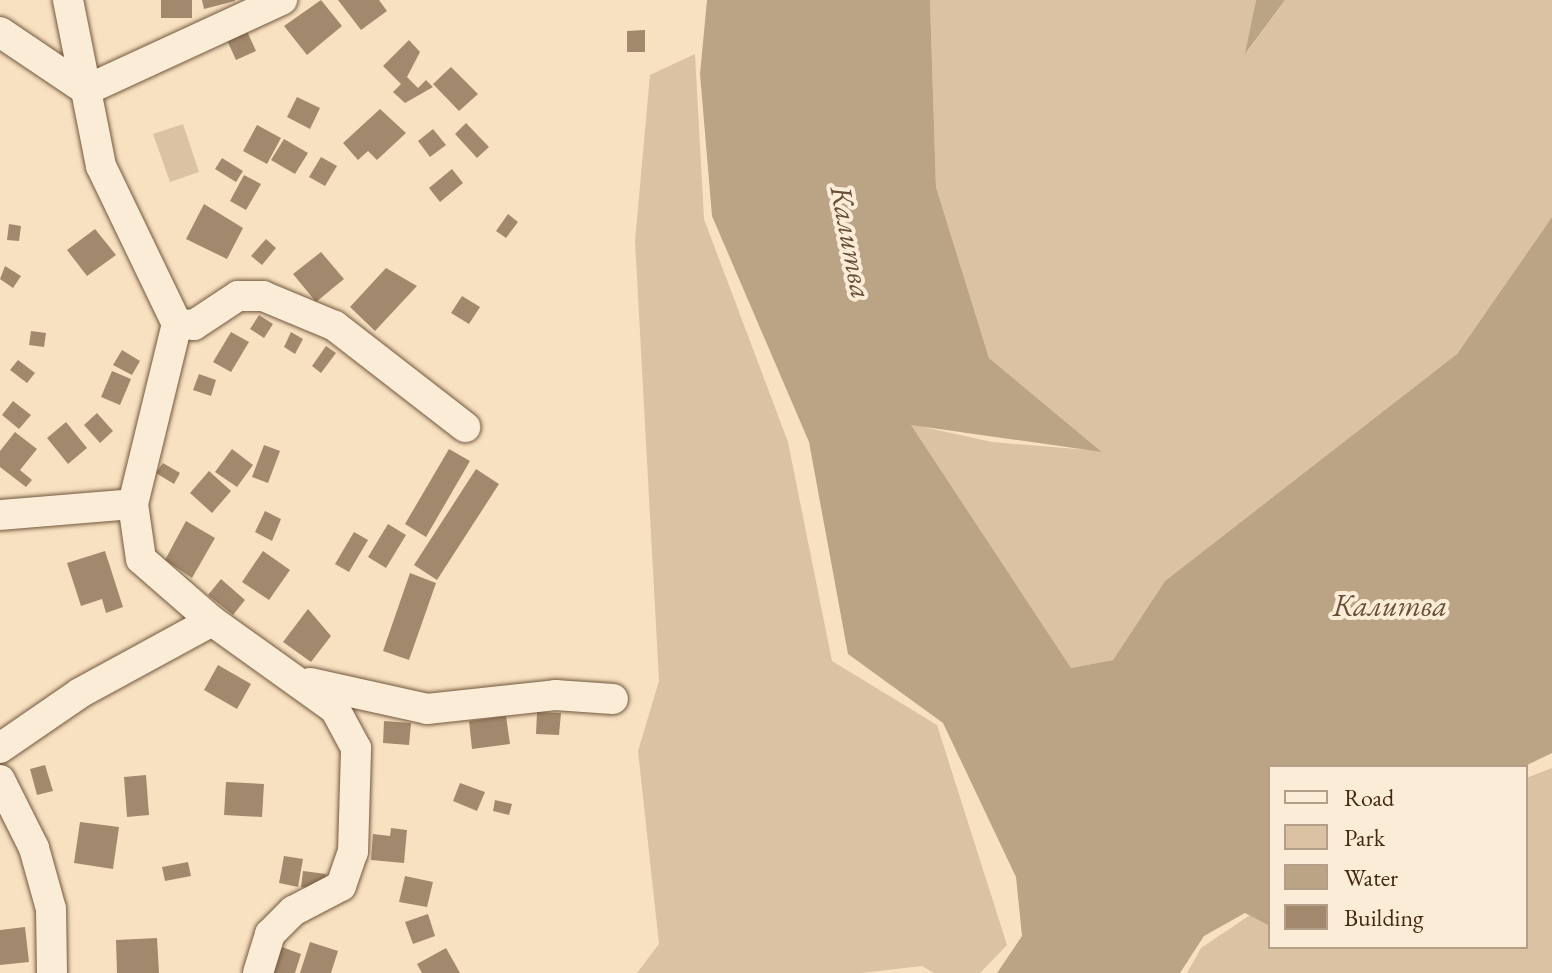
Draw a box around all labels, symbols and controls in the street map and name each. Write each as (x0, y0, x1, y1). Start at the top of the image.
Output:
water label: Калитва (822, 182, 880, 302)
water label: Калитва (1333, 588, 1447, 624)
legend (1268, 765, 1528, 949)
text: Road (1344, 782, 1394, 813)
text: Park (1344, 822, 1385, 853)
text: Water (1344, 862, 1398, 893)
text: Building (1344, 902, 1424, 933)

